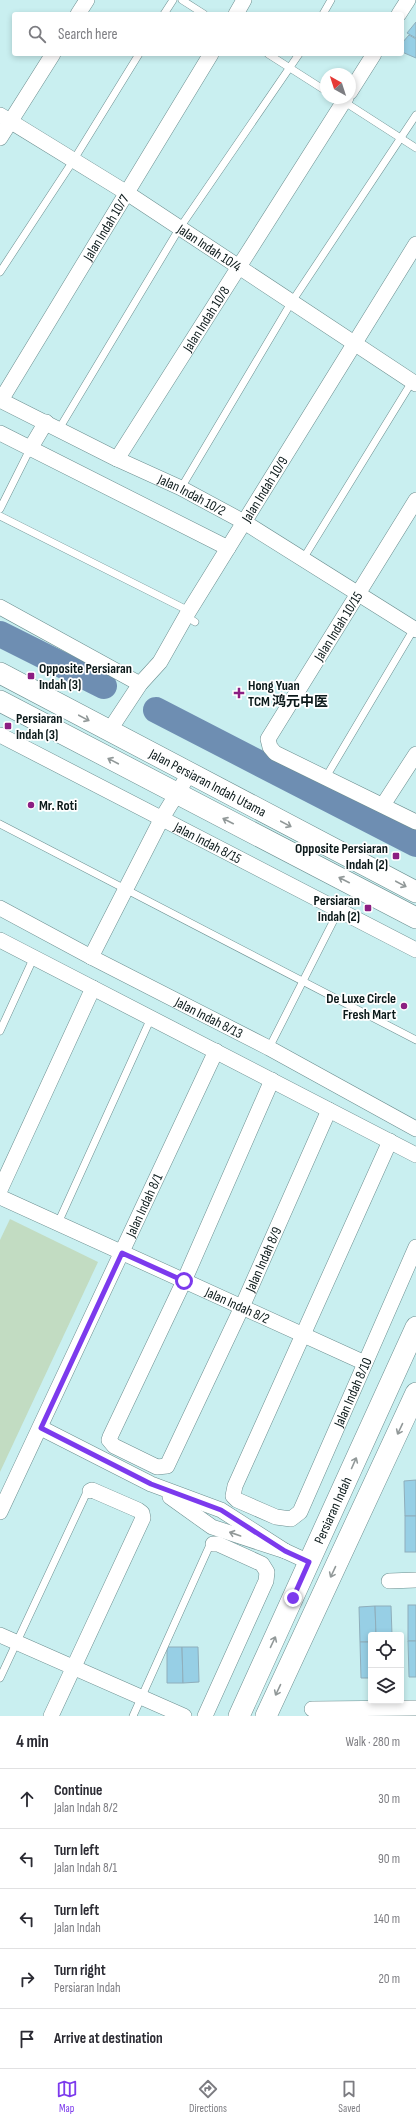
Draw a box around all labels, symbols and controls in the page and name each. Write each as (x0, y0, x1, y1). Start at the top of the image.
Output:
search box (12, 12, 404, 56)
icon: search (26, 23, 48, 45)
text: Search here (58, 25, 118, 44)
north arrow (320, 68, 356, 104)
street label: Jalan Indah 10/7 (79, 191, 133, 265)
street label: Jalan Indah 10/4 (173, 220, 245, 275)
street label: Jalan Indah 10/8 (179, 283, 233, 356)
street label: Jalan Indah 10/9 (238, 453, 292, 526)
street label: Jalan Indah 10/2 (154, 470, 229, 520)
street label: Jalan Indah 10/15 (310, 588, 367, 665)
place label: Opposite Persiaran Indah (3) (39, 660, 132, 693)
marker: Opposite Persiaran Indah (3) (26, 671, 36, 681)
place label: Hong Yuan TCM 鸿元中医 (248, 677, 328, 710)
marker: Hong Yuan TCM 鸿元中医 (233, 687, 245, 699)
place label: Persiaran Indah (3) (16, 710, 63, 743)
one-way arrow (78, 714, 90, 722)
marker: Persiaran Indah (3) (3, 721, 13, 731)
street label: Jalan Persiaran Indah Utama (146, 745, 269, 821)
one-way arrow (107, 756, 119, 764)
place label: Mr. Roti (39, 797, 77, 814)
marker: Mr. Roti (26, 800, 36, 810)
one-way arrow (223, 817, 235, 824)
street label: Jalan Indah 8/15 (170, 818, 245, 867)
one-way arrow (279, 821, 291, 828)
place label: Opposite Persiaran Indah (2) (295, 840, 388, 873)
marker: Opposite Persiaran Indah (2) (391, 851, 401, 861)
one-way arrow (338, 876, 350, 884)
one-way arrow (395, 881, 407, 889)
place label: Persiaran Indah (2) (313, 892, 360, 925)
marker: Persiaran Indah (2) (363, 903, 373, 913)
place label: De Luxe Circle Fresh Mart (326, 990, 396, 1023)
street label: Jalan Indah 8/13 (171, 993, 246, 1042)
marker: De Luxe Circle Fresh Mart (399, 1001, 409, 1011)
street label: Jalan Indah 8/1 (122, 1171, 166, 1241)
street label: Jalan Indah 8/9 (241, 1224, 285, 1295)
route start (175, 1272, 193, 1290)
street label: Jalan Indah 8/2 (202, 1283, 272, 1328)
street label: Jalan Indah 8/10 (330, 1355, 376, 1431)
one-way arrow (396, 1422, 403, 1434)
one-way arrow (351, 1457, 358, 1469)
street label: Persiaran Indah (310, 1474, 356, 1547)
one-way arrow (230, 1530, 242, 1538)
one-way arrow (329, 1566, 336, 1578)
route end (284, 1589, 302, 1607)
map controls (368, 1632, 404, 1704)
button: locate (368, 1632, 404, 1668)
one-way arrow (269, 1637, 277, 1649)
button: layers (368, 1668, 404, 1704)
one-way arrow (274, 1684, 281, 1696)
text: 4 min (16, 1732, 49, 1752)
text: Walk · 280 m (346, 1734, 400, 1750)
text: Continue (54, 1781, 103, 1800)
icon: ahead (16, 1788, 38, 1810)
text: 30 m (378, 1791, 400, 1807)
text: Jalan Indah 8/2 (54, 1800, 118, 1816)
text: Turn left (54, 1841, 99, 1860)
icon: left (16, 1848, 38, 1870)
text: 90 m (378, 1851, 400, 1867)
text: Jalan Indah 8/1 (54, 1860, 117, 1876)
text: Turn left (54, 1901, 99, 1920)
icon: left (16, 1908, 38, 1930)
text: 140 m (374, 1911, 400, 1927)
text: Jalan Indah (54, 1920, 101, 1936)
text: Turn right (54, 1961, 106, 1980)
icon: right (16, 1968, 38, 1990)
text: 20 m (378, 1971, 400, 1987)
text: Persiaran Indah (54, 1980, 121, 1996)
icon: arrive (16, 2028, 38, 2050)
text: Arrive at destination (54, 2029, 163, 2048)
tab: Map (56, 2078, 78, 2115)
tab: Directions (189, 2078, 227, 2115)
tab: Saved (338, 2078, 360, 2115)

